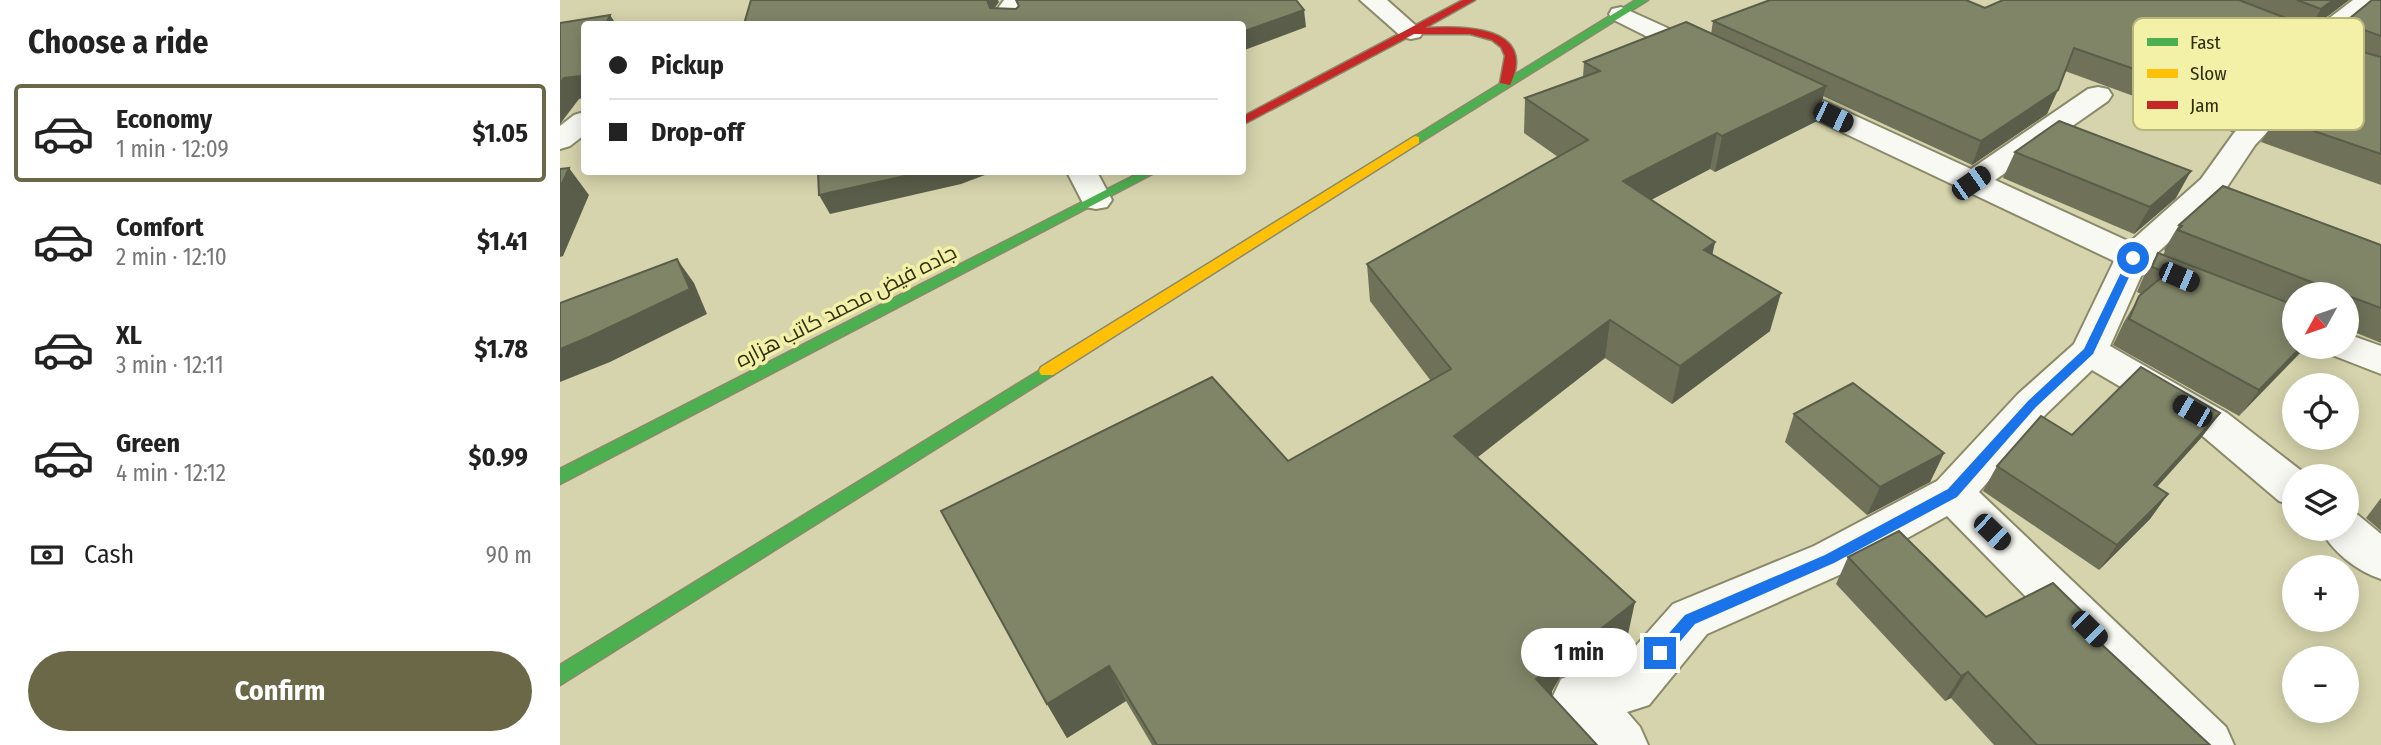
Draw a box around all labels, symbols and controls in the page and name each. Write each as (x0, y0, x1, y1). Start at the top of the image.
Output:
legend (2133, 18, 2364, 130)
text: Choose a ride (28, 23, 209, 61)
text: Fast (2190, 31, 2221, 54)
text: Pickup (651, 50, 724, 81)
text: Slow (2190, 62, 2227, 85)
text: Jam (2190, 94, 2219, 117)
car (1810, 98, 1857, 136)
icon: car (32, 102, 95, 165)
text: Economy (116, 104, 212, 135)
text: Drop-off (651, 117, 744, 148)
text: $1.05 (472, 118, 528, 149)
text: 1 min · 12:09 (116, 135, 229, 163)
car (1948, 162, 1995, 204)
icon: car (32, 210, 95, 273)
text: Comfort (116, 212, 204, 243)
text: $1.41 (477, 226, 528, 257)
street label: جاده فیض محمد کاتب هزاره (731, 239, 961, 373)
route start (2117, 242, 2149, 274)
text: 2 min · 12:10 (116, 243, 227, 271)
car (2156, 259, 2203, 295)
north arrow (2282, 282, 2359, 359)
map controls (2282, 282, 2359, 723)
icon: car (32, 318, 95, 381)
text: XL (116, 320, 142, 351)
text: $1.78 (475, 334, 528, 365)
text: 3 min · 12:11 (116, 351, 224, 379)
button: locate (2282, 373, 2359, 450)
car (2169, 391, 2216, 431)
icon: car (32, 426, 95, 489)
text: Green (116, 428, 180, 459)
text: $0.99 (469, 442, 528, 473)
text: 4 min · 12:12 (116, 459, 226, 487)
button: layers (2282, 464, 2359, 541)
car (1970, 510, 2015, 554)
icon: cash (28, 536, 66, 574)
text: Cash (84, 539, 134, 570)
text: 90 m (486, 541, 532, 569)
button: + (2282, 555, 2359, 632)
car (2067, 607, 2112, 651)
callout: 1 min (1520, 628, 1636, 678)
route end (1644, 637, 1676, 669)
text: 1 min (1554, 638, 1604, 666)
button: − (2282, 646, 2359, 723)
button: Confirm (28, 651, 532, 731)

